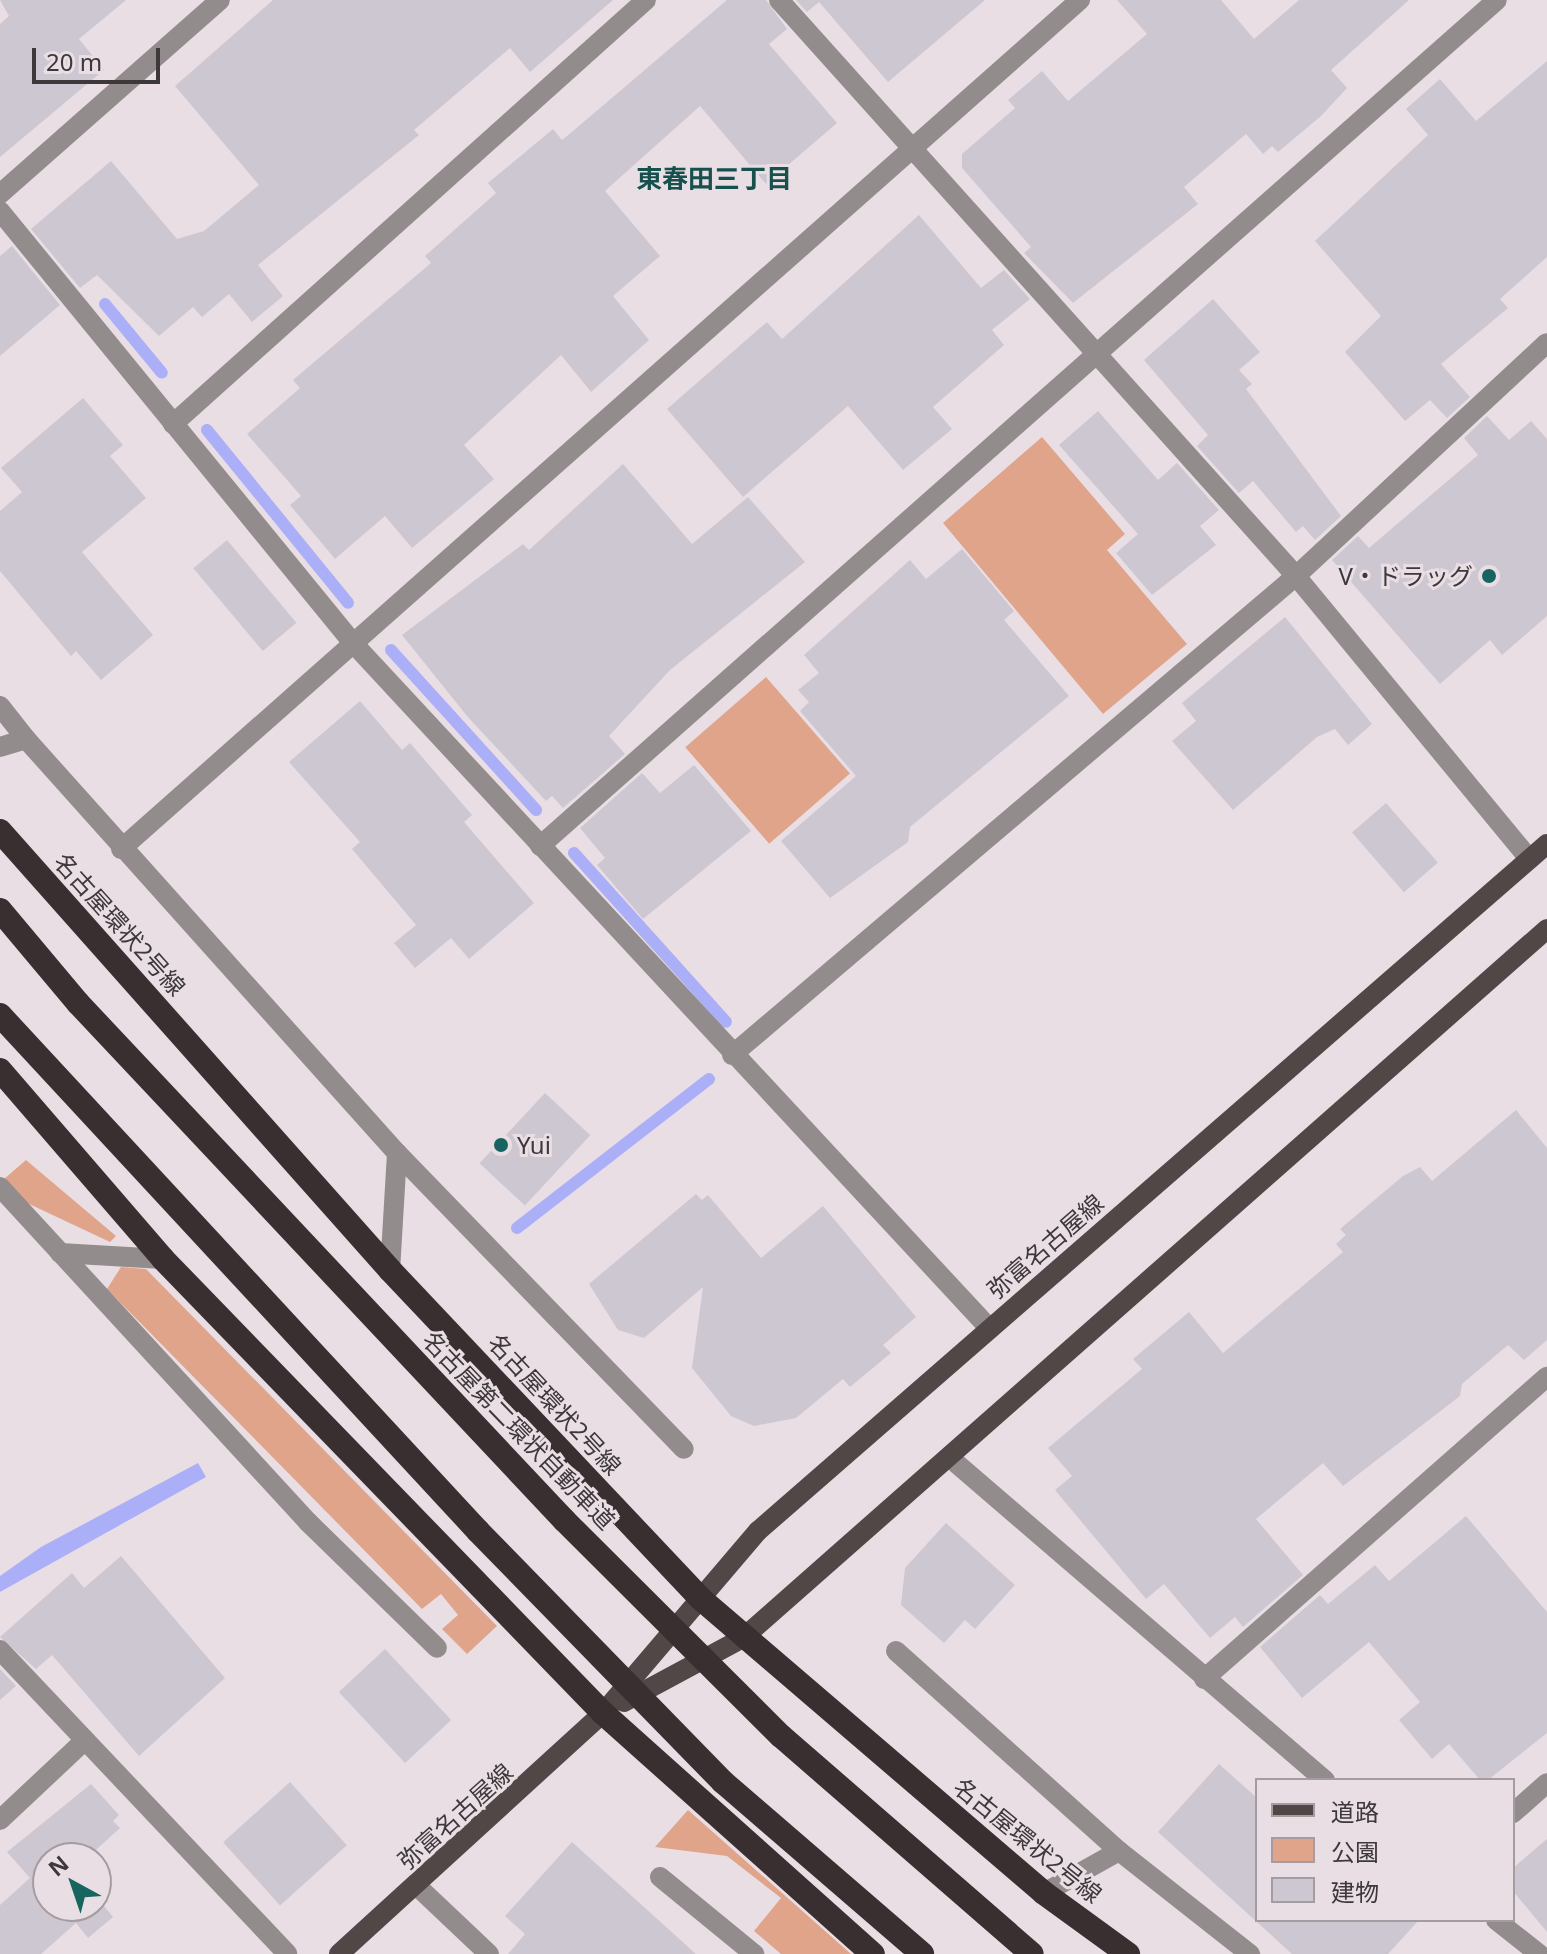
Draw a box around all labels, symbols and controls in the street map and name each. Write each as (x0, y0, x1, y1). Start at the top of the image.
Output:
scale bar (36, 32, 164, 82)
text: 20 m (46, 45, 102, 78)
district label: 東春田三丁目 (636, 163, 792, 195)
place label: V・ドラッグ (1339, 562, 1473, 590)
marker: V・ドラッグ (1480, 567, 1498, 585)
street label: 名古屋環状2号線 (48, 847, 192, 1001)
place label: Yui (517, 1131, 551, 1159)
marker: Yui (492, 1136, 510, 1154)
street label: 弥富名古屋線 (981, 1188, 1109, 1304)
street label: 名古屋第二環状自動車道 (417, 1325, 621, 1535)
street label: 名古屋環状2号線 (482, 1328, 628, 1480)
street label: 弥富名古屋線 (392, 1757, 518, 1875)
street label: 名古屋環状2号線 (948, 1772, 1108, 1908)
legend (1255, 1778, 1515, 1922)
text: 道路 (1331, 1795, 1379, 1828)
text: 公園 (1331, 1835, 1379, 1868)
north arrow (32, 1842, 112, 1922)
text: N (41, 1848, 74, 1882)
text: 建物 (1331, 1875, 1379, 1908)

